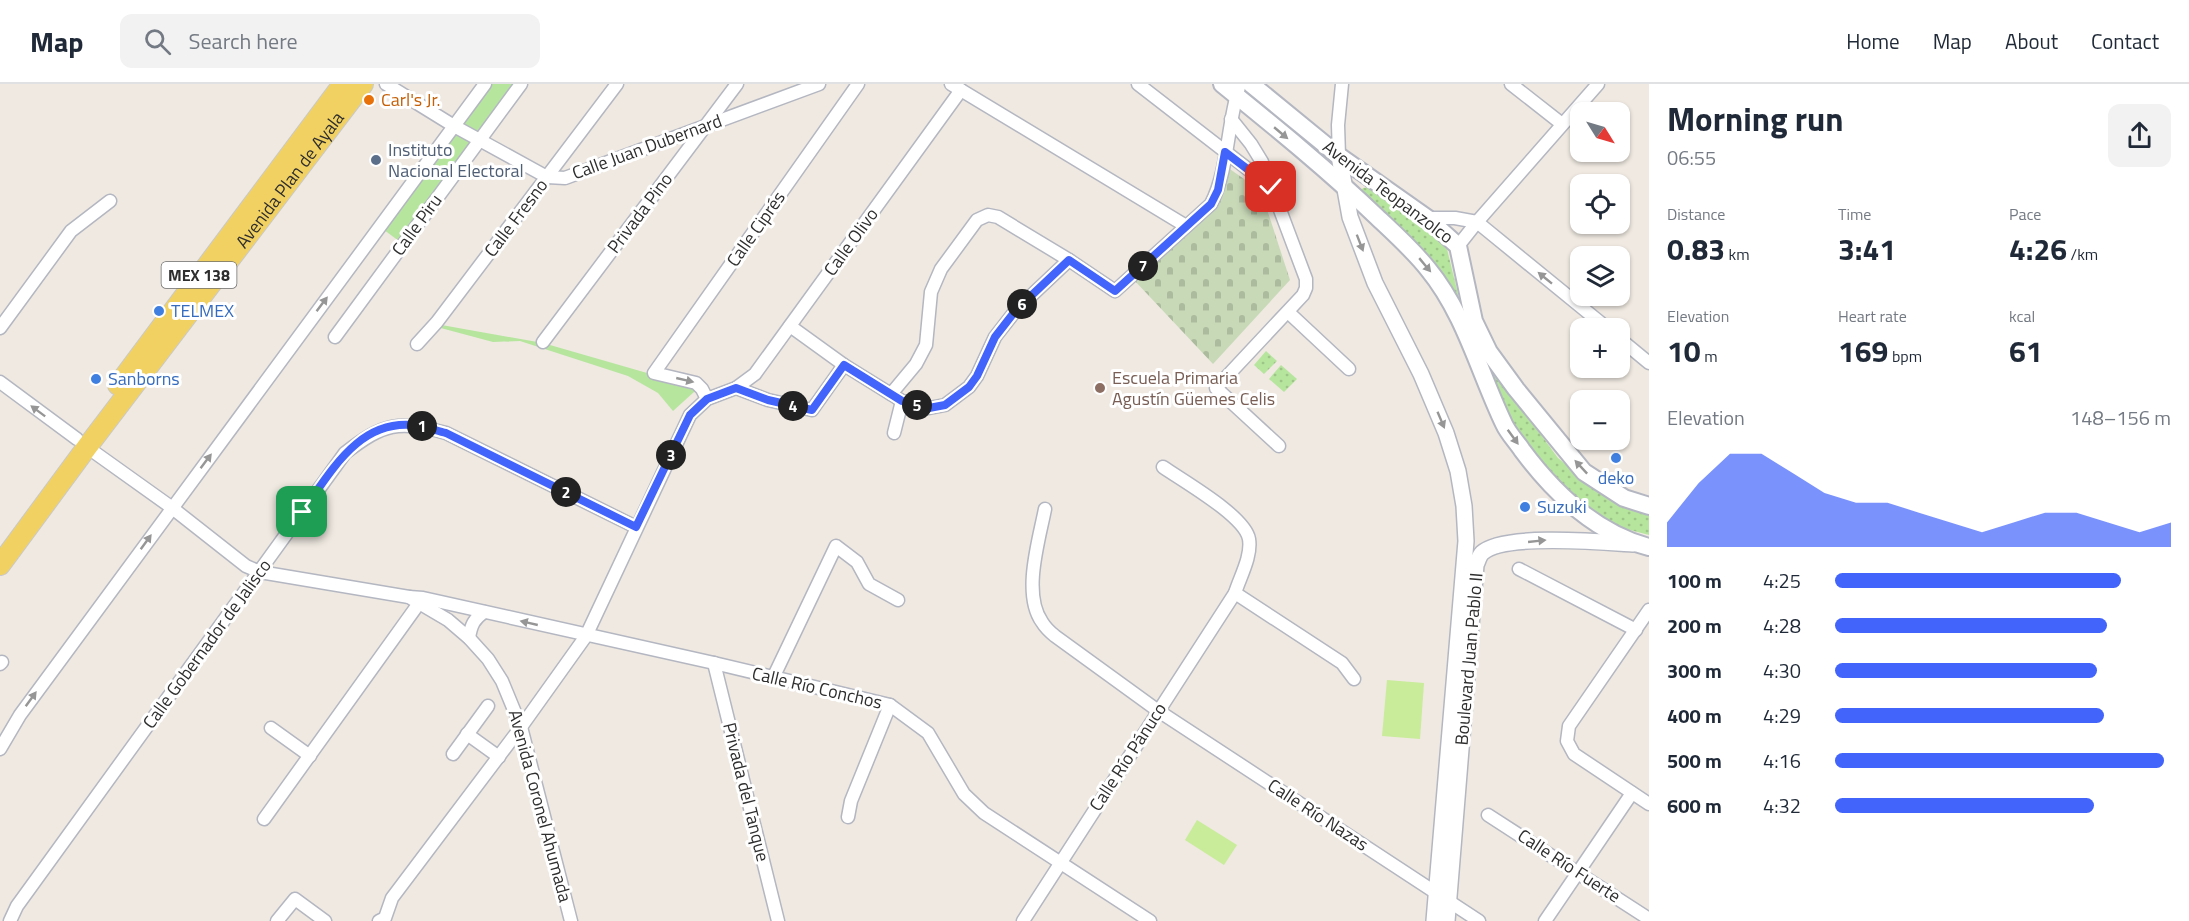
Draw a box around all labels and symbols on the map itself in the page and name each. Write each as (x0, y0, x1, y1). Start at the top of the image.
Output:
place label: Carl's Jr. (381, 86, 441, 113)
marker: Carl's Jr. (362, 93, 376, 107)
north arrow (1570, 102, 1630, 162)
street label: Avenida Plan de Ayala (229, 106, 350, 254)
street label: Calle Juan Dubernard (568, 107, 726, 186)
one-way arrow (1273, 126, 1288, 139)
street label: Avenida Teopanzolco (1317, 133, 1459, 250)
place label: Instituto Nacional Electoral (388, 136, 524, 184)
marker: Instituto Nacional Electoral (369, 153, 383, 167)
pin (1245, 161, 1296, 212)
street label: Privada Pino (600, 167, 679, 259)
street label: Calle Fresno (477, 173, 554, 263)
street label: Calle Ciprés (720, 185, 792, 272)
street label: Calle Piru (385, 188, 448, 261)
street label: Calle Olivo (817, 202, 884, 281)
one-way arrow (1356, 234, 1365, 252)
pin: 7 (1128, 251, 1158, 281)
one-way arrow (1418, 257, 1431, 273)
road number: MEX 138 (162, 262, 236, 288)
one-way arrow (1538, 273, 1553, 285)
pin: 6 (1007, 289, 1037, 319)
one-way arrow (316, 296, 328, 312)
place label: TELMEX (171, 297, 234, 324)
marker: TELMEX (152, 304, 166, 318)
place label: Escuela Primaria Agustín Güemes Celis (1112, 364, 1275, 412)
place label: Sanborns (108, 365, 180, 392)
marker: Sanborns (89, 372, 103, 386)
one-way arrow (675, 376, 694, 386)
marker: Escuela Primaria Agustín Güemes Celis (1093, 381, 1107, 395)
pin: 5 (902, 390, 932, 420)
pin: 4 (778, 391, 808, 421)
one-way arrow (31, 405, 47, 417)
pin: 1 (407, 411, 437, 441)
one-way arrow (1436, 412, 1445, 429)
one-way arrow (1507, 429, 1519, 445)
pin: 3 (656, 440, 686, 470)
marker: deko (1609, 451, 1623, 465)
one-way arrow (200, 453, 212, 468)
one-way arrow (1574, 460, 1588, 475)
place label: deko (1598, 464, 1634, 491)
pin: 2 (551, 477, 581, 507)
pin (276, 486, 327, 537)
place label: Suzuki (1537, 493, 1587, 520)
marker: Suzuki (1518, 500, 1532, 514)
one-way arrow (140, 534, 152, 550)
one-way arrow (1528, 536, 1547, 546)
street label: Calle Gobernador de Jalisco (136, 553, 277, 734)
street label: Boulevard Juan Pablo II (1448, 572, 1489, 746)
one-way arrow (520, 617, 539, 627)
street label: Calle Río Conchos (749, 659, 885, 716)
one-way arrow (25, 692, 37, 707)
street label: Calle Río Pánuco (1082, 697, 1173, 816)
street label: Avenida Coronel Ahumada (502, 707, 579, 905)
street label: Privada del Tanque (716, 720, 777, 864)
street label: Calle Río Nazas (1263, 772, 1374, 857)
street label: Calle Río Fuerte (1512, 822, 1626, 909)

